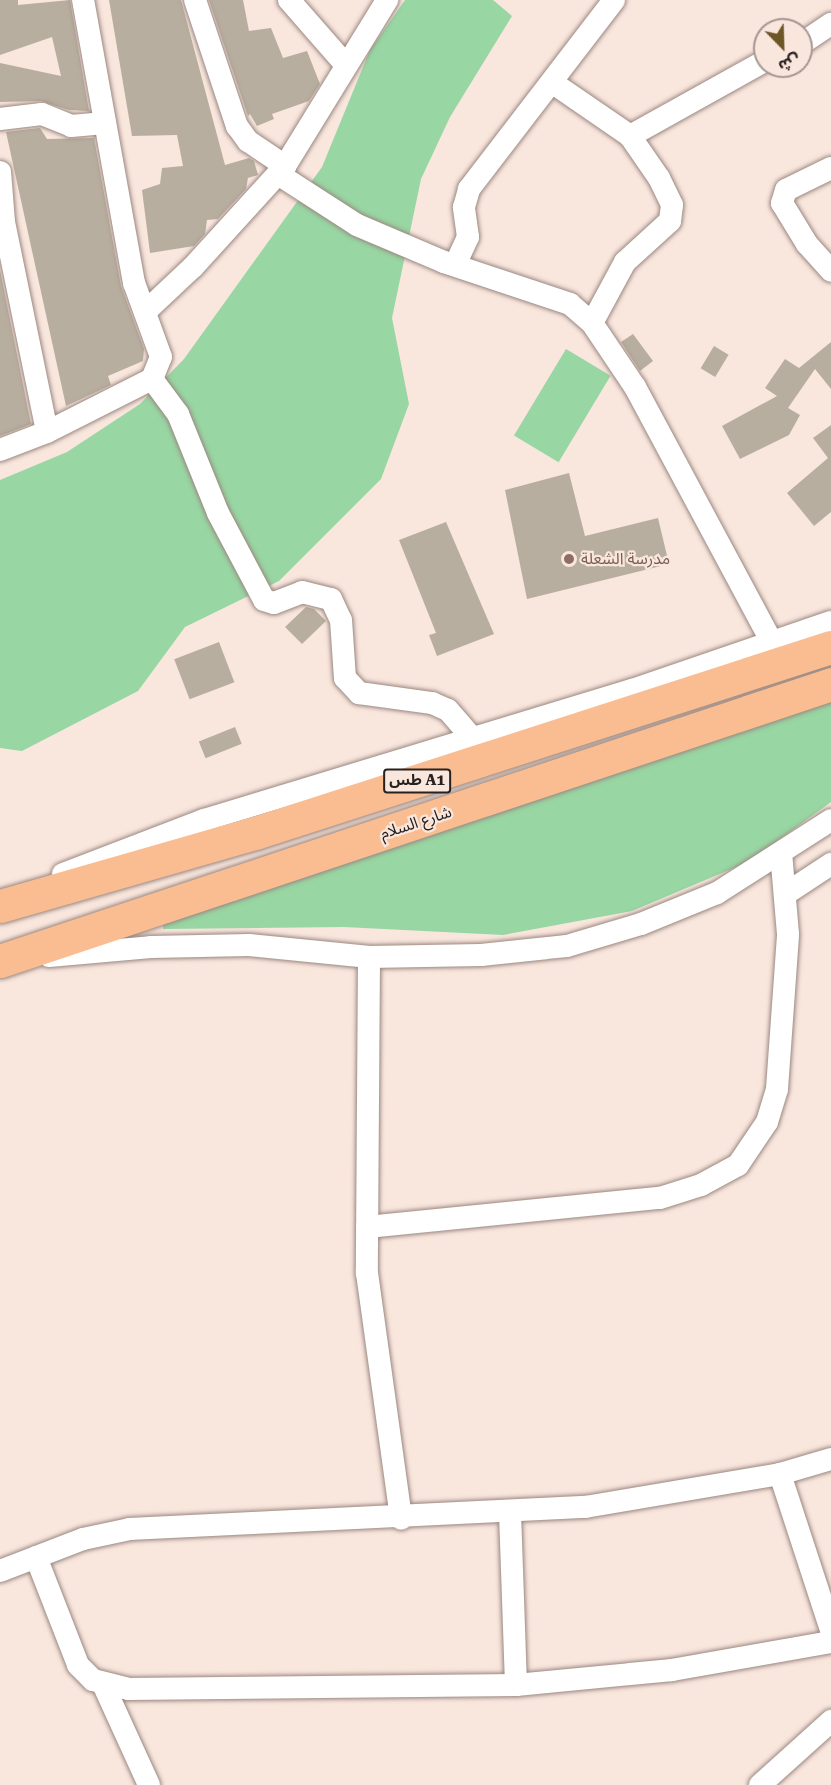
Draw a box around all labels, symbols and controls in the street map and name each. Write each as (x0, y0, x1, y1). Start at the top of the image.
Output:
north arrow (753, 18, 813, 78)
text: ش (776, 50, 803, 76)
place label: مدرسة الشعلة (581, 549, 670, 569)
marker: مدرسة الشعلة (562, 552, 576, 566)
road number: طس A1 (382, 769, 452, 793)
street label: شارع السلام (378, 802, 454, 844)

